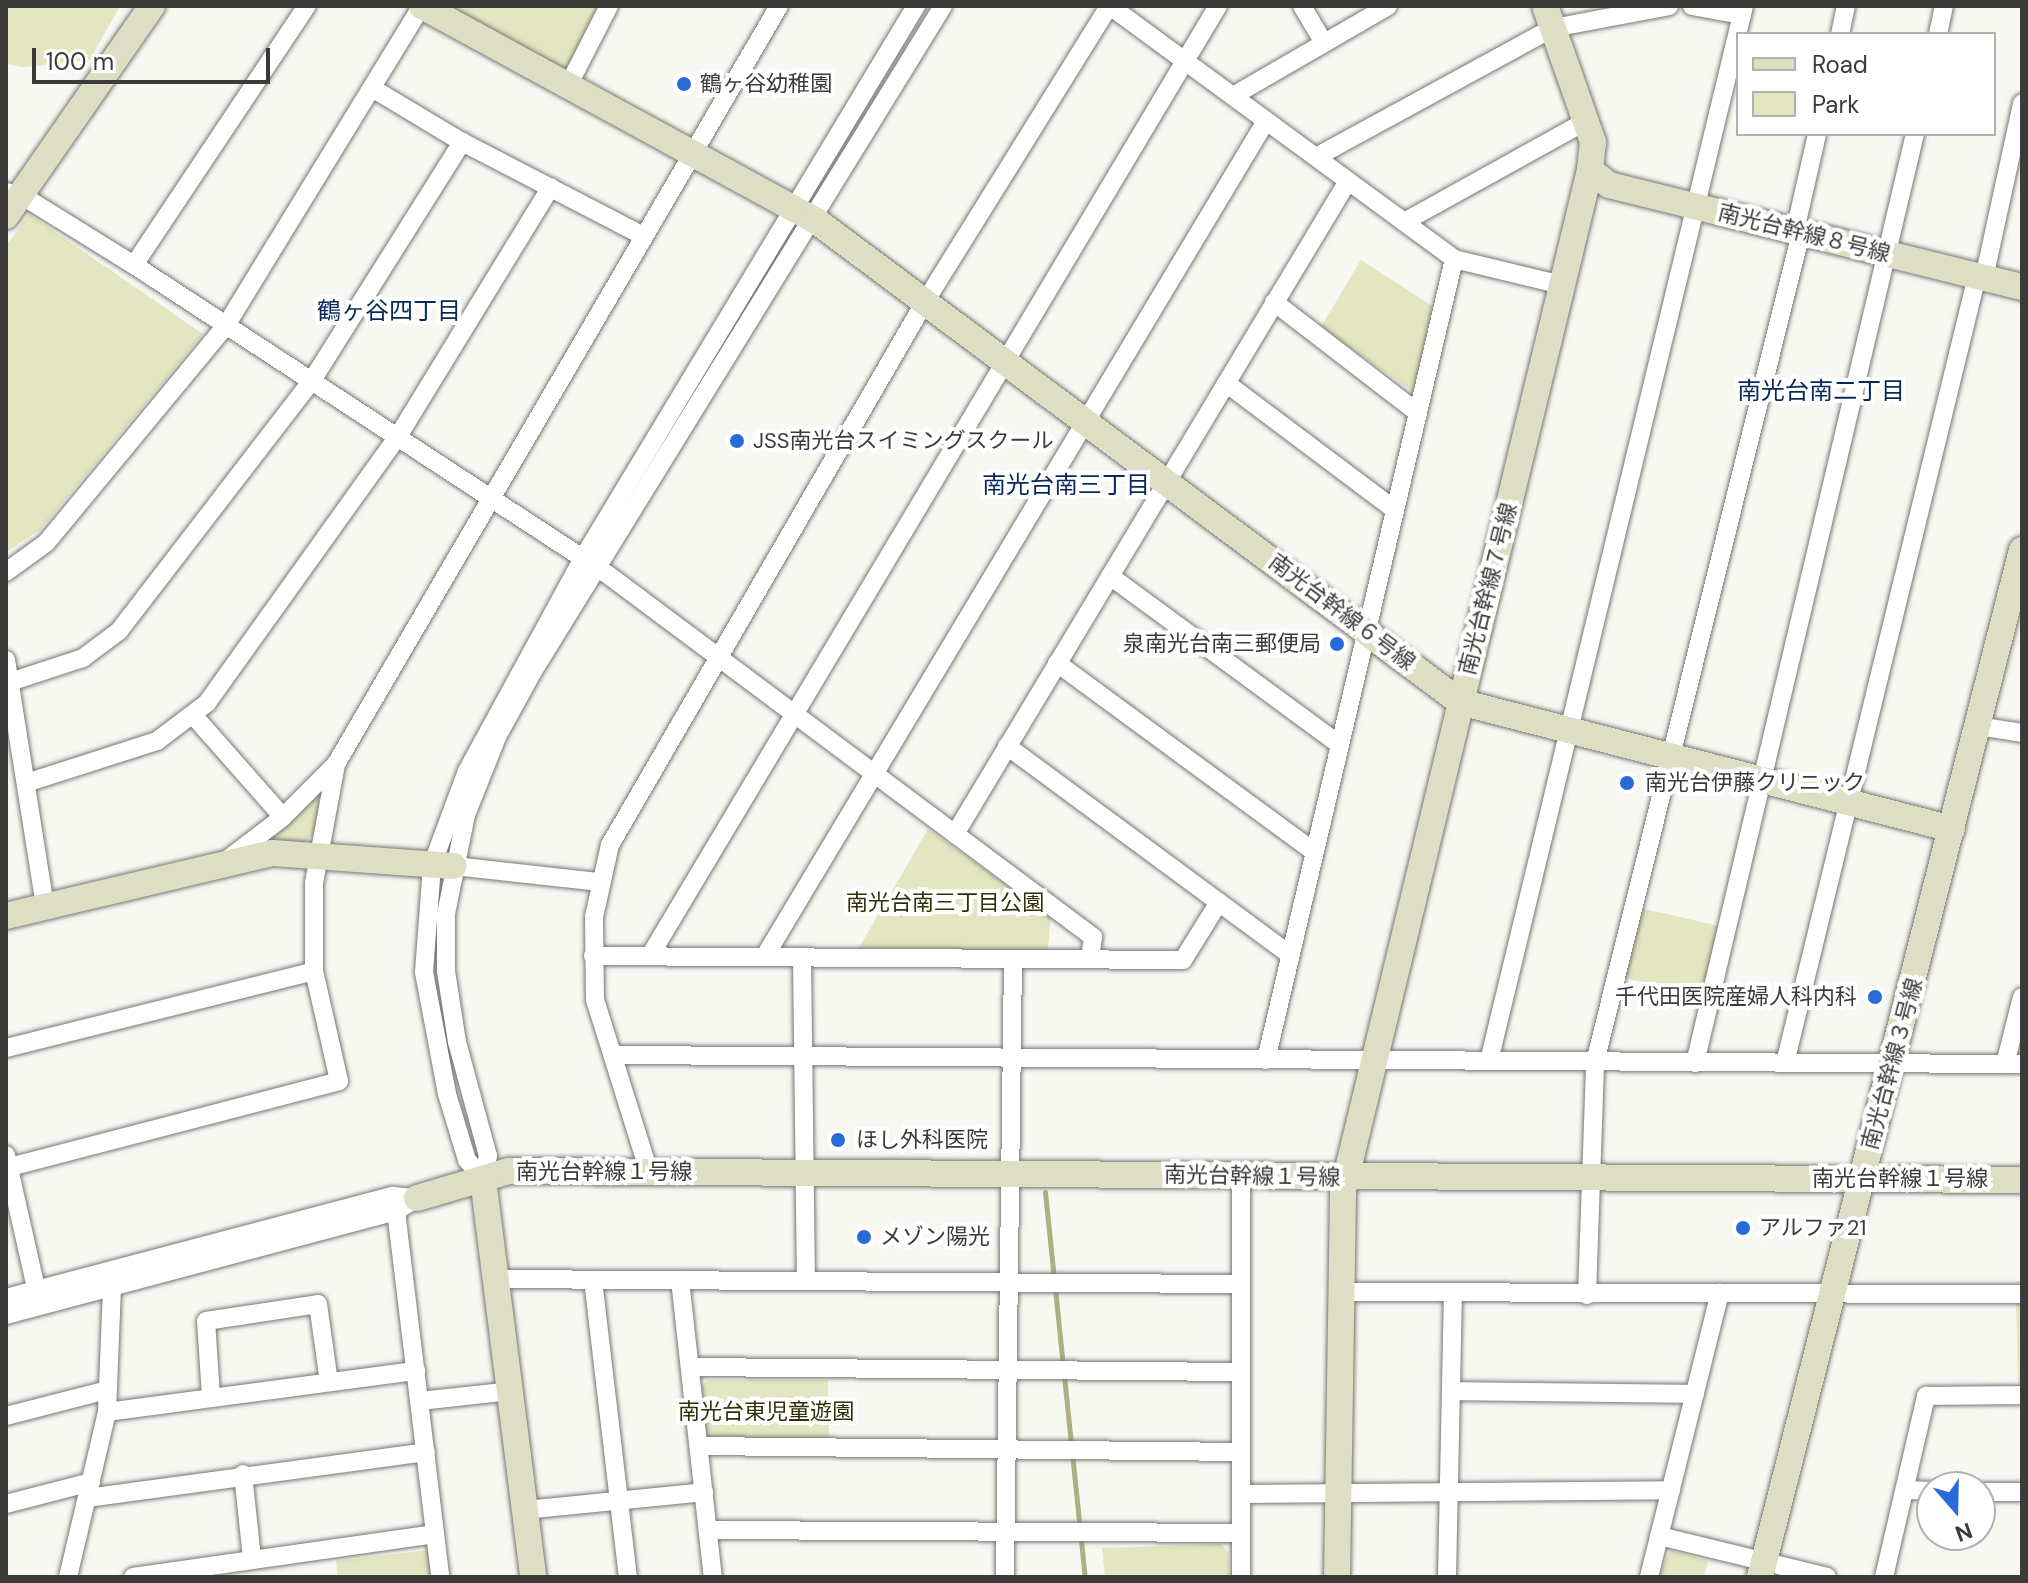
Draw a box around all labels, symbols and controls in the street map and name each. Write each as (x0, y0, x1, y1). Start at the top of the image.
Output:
scale bar (36, 32, 274, 82)
legend (1736, 32, 1996, 136)
text: 100 m (46, 46, 114, 77)
text: Road (1812, 49, 1868, 80)
place label: 鶴ヶ谷幼稚園 (700, 71, 832, 97)
marker: 鶴ヶ谷幼稚園 (675, 75, 693, 93)
text: Park (1812, 89, 1859, 120)
street label: 南光台幹線８号線 (1715, 199, 1893, 267)
district label: 鶴ヶ谷四丁目 (317, 297, 461, 325)
district label: 南光台南二丁目 (1737, 377, 1905, 405)
place label: JSS南光台スイミングスクール (753, 428, 1054, 454)
marker: JSS南光台スイミングスクール (728, 432, 746, 450)
district label: 南光台南三丁目 (982, 471, 1150, 499)
street label: 南光台幹線７号線 (1454, 500, 1522, 678)
street label: 南光台幹線６号線 (1264, 548, 1420, 676)
place label: 泉南光台南三郵便局 (1123, 631, 1321, 657)
marker: 泉南光台南三郵便局 (1328, 635, 1346, 653)
place label: 南光台伊藤クリニック (1645, 770, 1865, 796)
marker: 南光台伊藤クリニック (1616, 772, 1638, 794)
park label: 南光台南三丁目公園 (846, 890, 1044, 916)
street label: 南光台幹線３号線 (1856, 976, 1928, 1152)
place label: 千代田医院産婦人科内科 (1615, 984, 1857, 1010)
marker: 千代田医院産婦人科内科 (1864, 986, 1886, 1008)
place label: ほし外科医院 (856, 1127, 988, 1153)
marker: ほし外科医院 (827, 1129, 849, 1151)
street label: 南光台幹線１号線 (516, 1159, 692, 1185)
street label: 南光台幹線１号線 (1164, 1161, 1340, 1191)
street label: 南光台幹線１号線 (1812, 1166, 1988, 1192)
place label: アルファ21 (1759, 1215, 1867, 1241)
marker: アルファ21 (1734, 1219, 1752, 1237)
place label: メゾン陽光 (880, 1224, 990, 1250)
marker: メゾン陽光 (855, 1228, 873, 1246)
park label: 南光台東児童遊園 (678, 1399, 854, 1425)
north arrow (1916, 1471, 1996, 1551)
text: N (1951, 1516, 1976, 1549)

